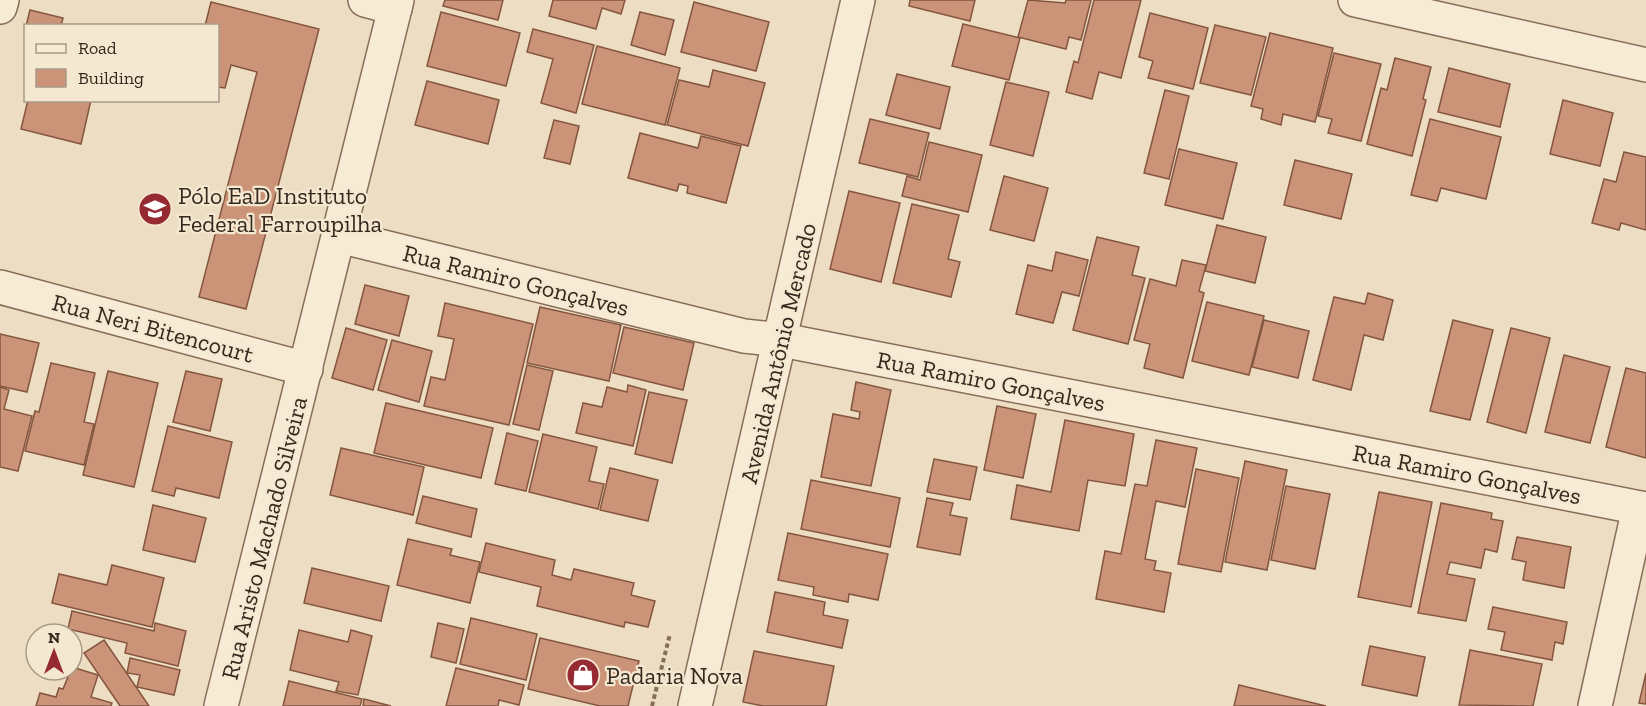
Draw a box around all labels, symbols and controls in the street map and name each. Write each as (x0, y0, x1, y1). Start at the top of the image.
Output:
legend (24, 24, 219, 102)
text: Road (78, 37, 117, 59)
text: Building (78, 67, 144, 89)
place label: Pólo EaD Instituto Federal Farroupilha (178, 181, 383, 238)
school or university icon: Pólo EaD Instituto Federal Farroupilha (137, 191, 173, 227)
street label: Avenida Antônio Mercado (734, 220, 822, 486)
street label: Rua Ramiro Gonçalves (400, 238, 632, 322)
street label: Rua Neri Bitencourt (49, 287, 257, 369)
street label: Rua Ramiro Gonçalves (874, 345, 1108, 417)
street label: Rua Aristo Machado Silveira (215, 393, 313, 683)
street label: Rua Ramiro Gonçalves (1350, 438, 1584, 510)
north arrow (24, 622, 84, 682)
text: N (48, 628, 60, 647)
shop icon: Padaria Nova (565, 657, 601, 693)
place label: Padaria Nova (606, 661, 743, 690)

